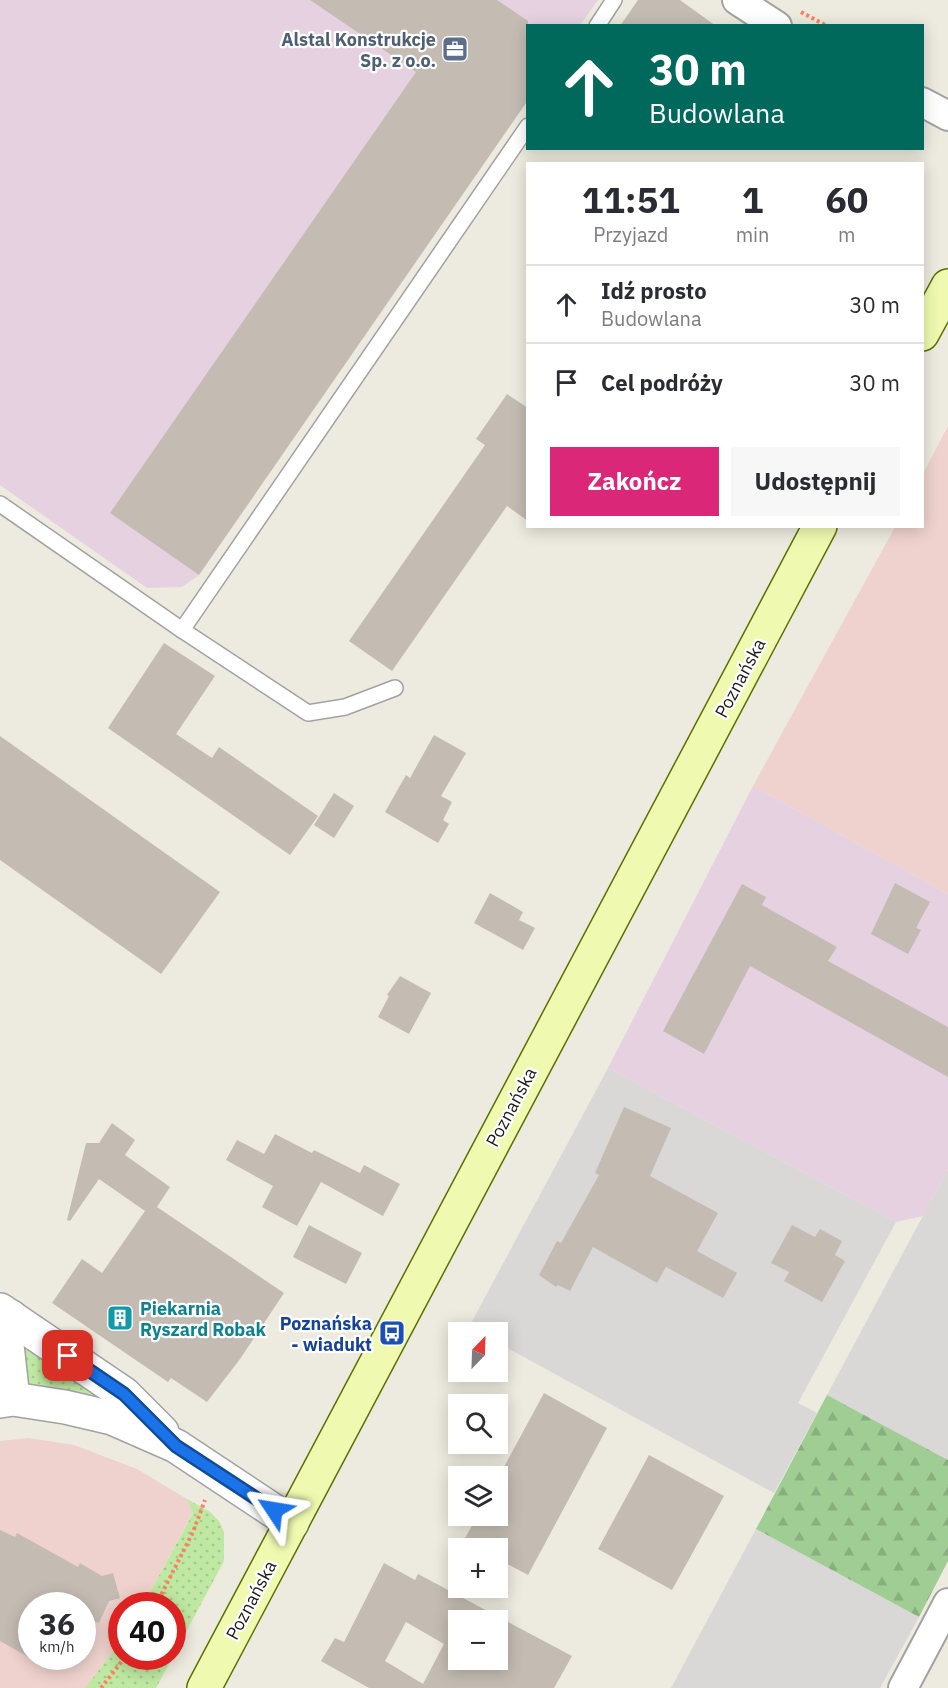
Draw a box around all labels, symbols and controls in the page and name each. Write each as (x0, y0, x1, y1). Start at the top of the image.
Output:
place label: Alstal Konstrukcje Sp. z o.o. (281, 28, 436, 72)
office icon: Alstal Konstrukcje Sp. z o.o. (440, 34, 470, 64)
text: 30 m (649, 42, 747, 97)
icon: ahead (550, 48, 628, 126)
text: Budowlana (649, 95, 785, 130)
text: 11:51 (582, 176, 680, 223)
text: 1 (742, 176, 763, 223)
text: 60 (825, 176, 868, 223)
text: Przyjazd (593, 221, 668, 248)
text: min (736, 221, 769, 248)
text: m (838, 221, 855, 248)
text: Idź prosto (601, 276, 707, 305)
icon: ahead (550, 288, 583, 321)
text: 30 m (849, 290, 900, 319)
text: Budowlana (601, 305, 702, 332)
icon: arrive (550, 366, 583, 399)
text: Cel podróży (601, 368, 723, 397)
text: 30 m (849, 368, 900, 397)
button: Zakończ (550, 447, 719, 516)
button: Udostępnij (731, 447, 900, 516)
street label: Poznańska (709, 634, 771, 722)
street label: Poznańska (480, 1063, 542, 1151)
place label: Piekarnia Ryszard Robak (140, 1297, 267, 1341)
building icon: Piekarnia Ryszard Robak (105, 1303, 135, 1333)
place label: Poznańska - wiadukt (280, 1312, 372, 1356)
bus stop icon: Poznańska - wiadukt (377, 1318, 407, 1348)
north arrow (448, 1322, 508, 1382)
map controls (448, 1322, 508, 1670)
pin (42, 1330, 93, 1381)
icon: arrive (51, 1339, 84, 1372)
button: search (448, 1394, 508, 1454)
button: layers (448, 1466, 508, 1526)
position arrow (242, 1478, 306, 1542)
button: + (448, 1538, 508, 1598)
street label: Poznańska (220, 1556, 282, 1644)
speed limit sign: 40 (108, 1592, 186, 1670)
text: 36 (39, 1604, 75, 1643)
button: − (448, 1610, 508, 1670)
text: km/h (39, 1637, 75, 1656)

